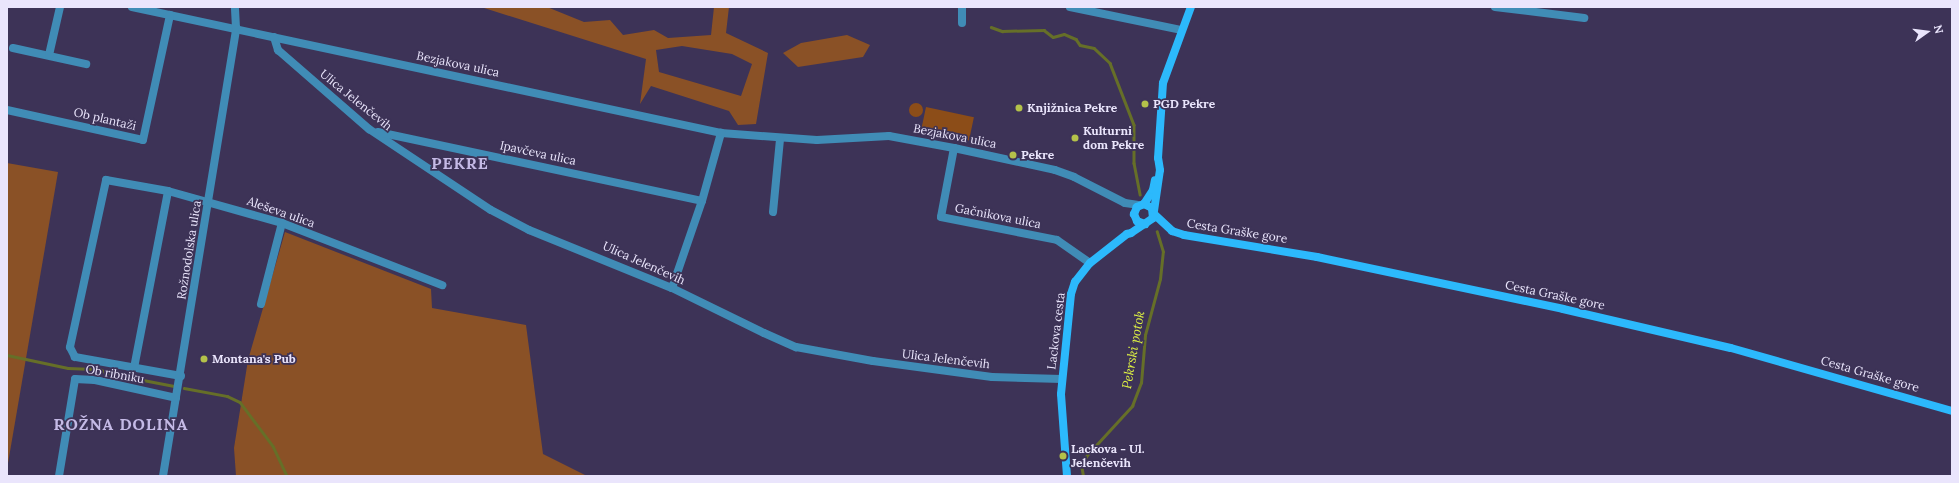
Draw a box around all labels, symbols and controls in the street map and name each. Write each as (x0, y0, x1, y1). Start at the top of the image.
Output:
north arrow (1907, 12, 1947, 52)
text: N (1931, 23, 1946, 35)
street label: Bezjakova ulica (415, 48, 501, 80)
street label: Ulica Jelenčevih (317, 67, 395, 133)
place label: PGD Pekre (1153, 97, 1215, 111)
marker: PGD Pekre (1140, 99, 1150, 109)
place label: Knjižnica Pekre (1027, 101, 1117, 115)
marker: Knjižnica Pekre (1014, 103, 1024, 113)
street label: Ob plantaži (72, 105, 138, 133)
street label: Bezjakova ulica (912, 121, 998, 151)
place label: Kulturni dom Pekre (1083, 124, 1144, 152)
marker: Kulturni dom Pekre (1070, 133, 1080, 143)
street label: Ipavčeva ulica (499, 138, 577, 168)
place label: Pekre (1021, 148, 1054, 162)
marker: Pekre (1008, 150, 1018, 160)
district label: PEKRE (431, 153, 489, 173)
street label: Aleševa ulica (245, 194, 317, 230)
street label: Rožnodolska ulica (174, 199, 204, 301)
street label: Gačnikova ulica (954, 201, 1042, 231)
street label: Cesta Graške gore (1186, 216, 1288, 246)
street label: Ulica Jelenčevih (601, 238, 687, 288)
street label: Cesta Graške gore (1504, 277, 1606, 313)
street label: Lackova cesta (1044, 292, 1068, 370)
water label: Pekrski potok (1119, 310, 1149, 390)
street label: Ulica Jelenčevih (901, 346, 991, 372)
place label: Montana's Pub (212, 352, 296, 366)
street label: Cesta Graške gore (1819, 353, 1921, 395)
marker: Montana's Pub (199, 354, 209, 364)
street label: Ob ribniku (84, 362, 146, 386)
district label: ROŽNA DOLINA (54, 414, 188, 434)
place label: Lackova - Ul. Jelenčevih (1071, 442, 1145, 470)
marker: Lackova - Ul. Jelenčevih (1058, 451, 1068, 461)

